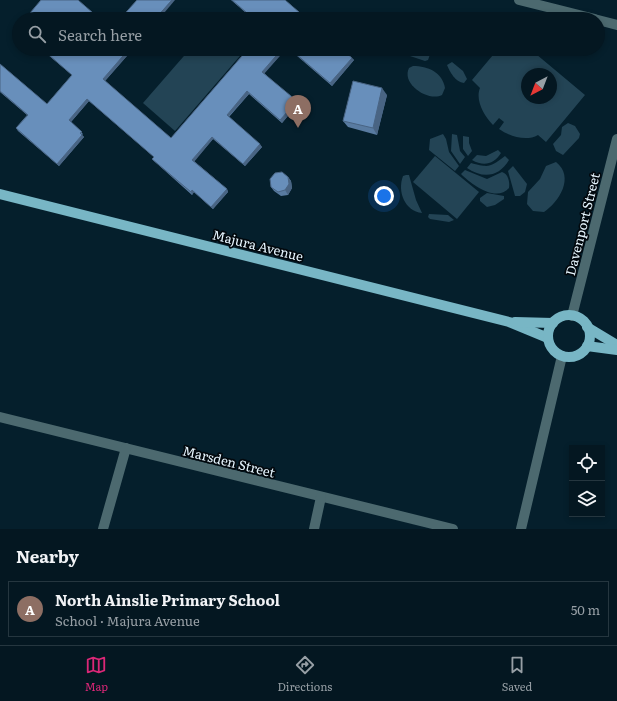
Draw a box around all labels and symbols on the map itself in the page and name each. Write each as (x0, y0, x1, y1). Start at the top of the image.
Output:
north arrow (521, 68, 557, 104)
pin: A (285, 95, 311, 128)
street label: Davenport Street (560, 170, 604, 278)
your location (374, 186, 394, 206)
street label: Majura Avenue (211, 225, 306, 266)
street label: Marsden Street (181, 440, 278, 482)

